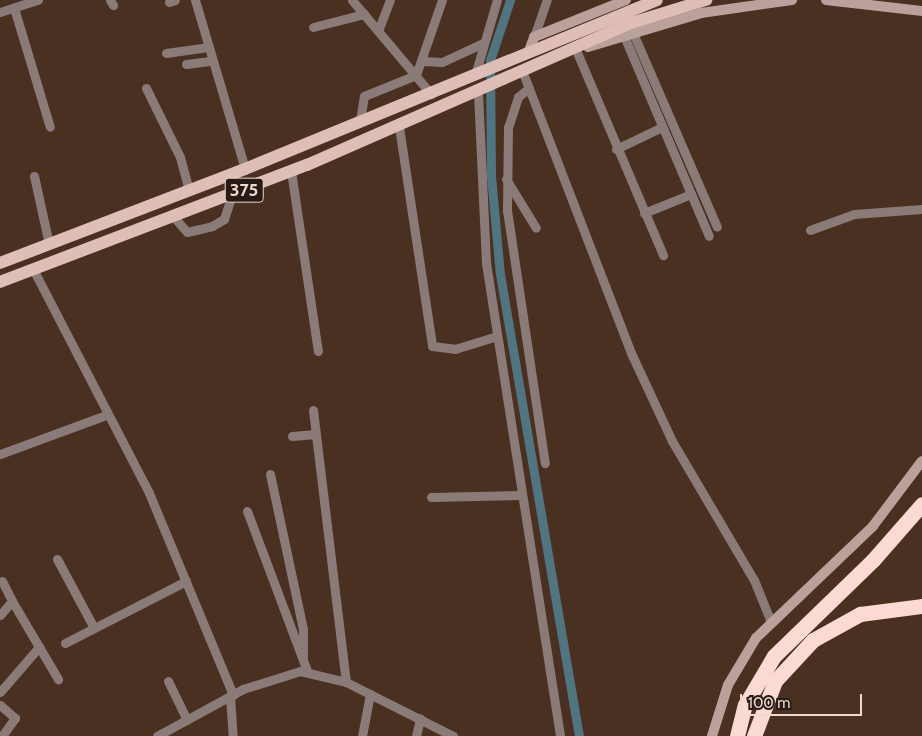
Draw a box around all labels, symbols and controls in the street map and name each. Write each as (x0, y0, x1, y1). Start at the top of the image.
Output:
road number: 375 (224, 174, 264, 206)
scale bar (742, 684, 864, 716)
text: 100 m (748, 694, 790, 712)

